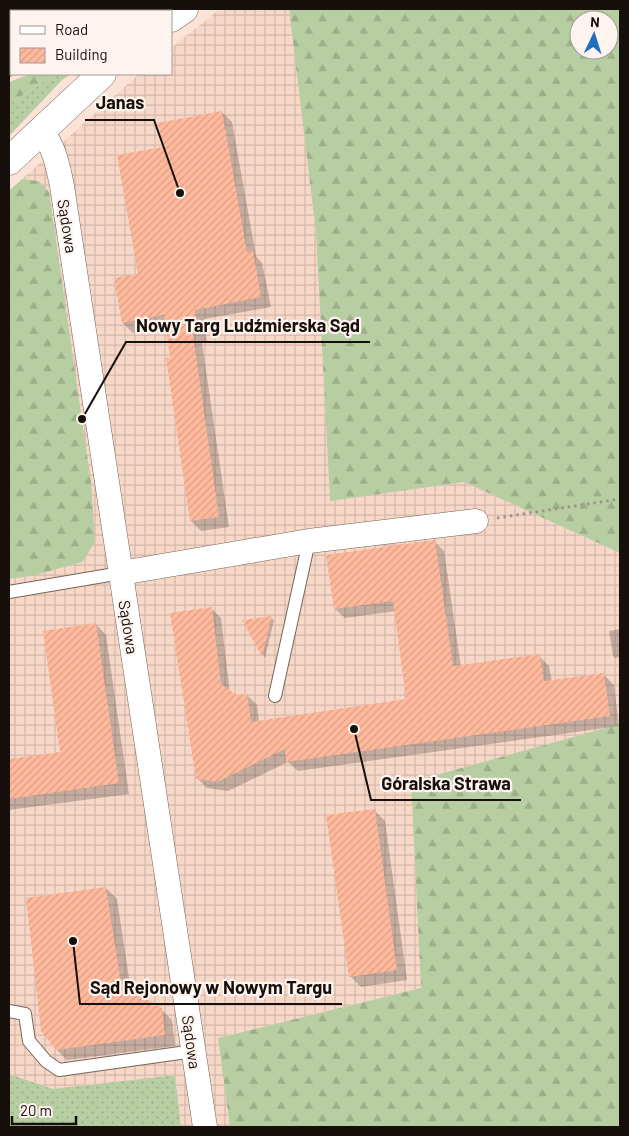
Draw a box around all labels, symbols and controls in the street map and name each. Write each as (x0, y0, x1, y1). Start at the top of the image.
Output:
legend (10, 10, 172, 75)
north arrow (569, 10, 619, 60)
text: N (590, 13, 600, 30)
text: Road (55, 20, 88, 38)
text: Building (55, 45, 108, 63)
callout: Janas (85, 87, 154, 120)
text: Janas (96, 91, 144, 113)
street label: Sądowa (54, 198, 82, 254)
callout: Nowy Targ Ludźmierska Sąd (126, 309, 370, 342)
text: Nowy Targ Ludźmierska Sąd (136, 314, 360, 336)
street label: Sądowa (115, 599, 143, 655)
callout: Góralska Strawa (371, 767, 521, 800)
text: Góralska Strawa (381, 772, 511, 794)
callout: Sąd Rejonowy w Nowym Targu (80, 971, 342, 1004)
text: Sąd Rejonowy w Nowym Targu (90, 976, 332, 998)
street label: Sądowa (179, 1014, 205, 1070)
scale bar (12, 1094, 76, 1126)
text: 20 m (20, 1101, 52, 1119)

